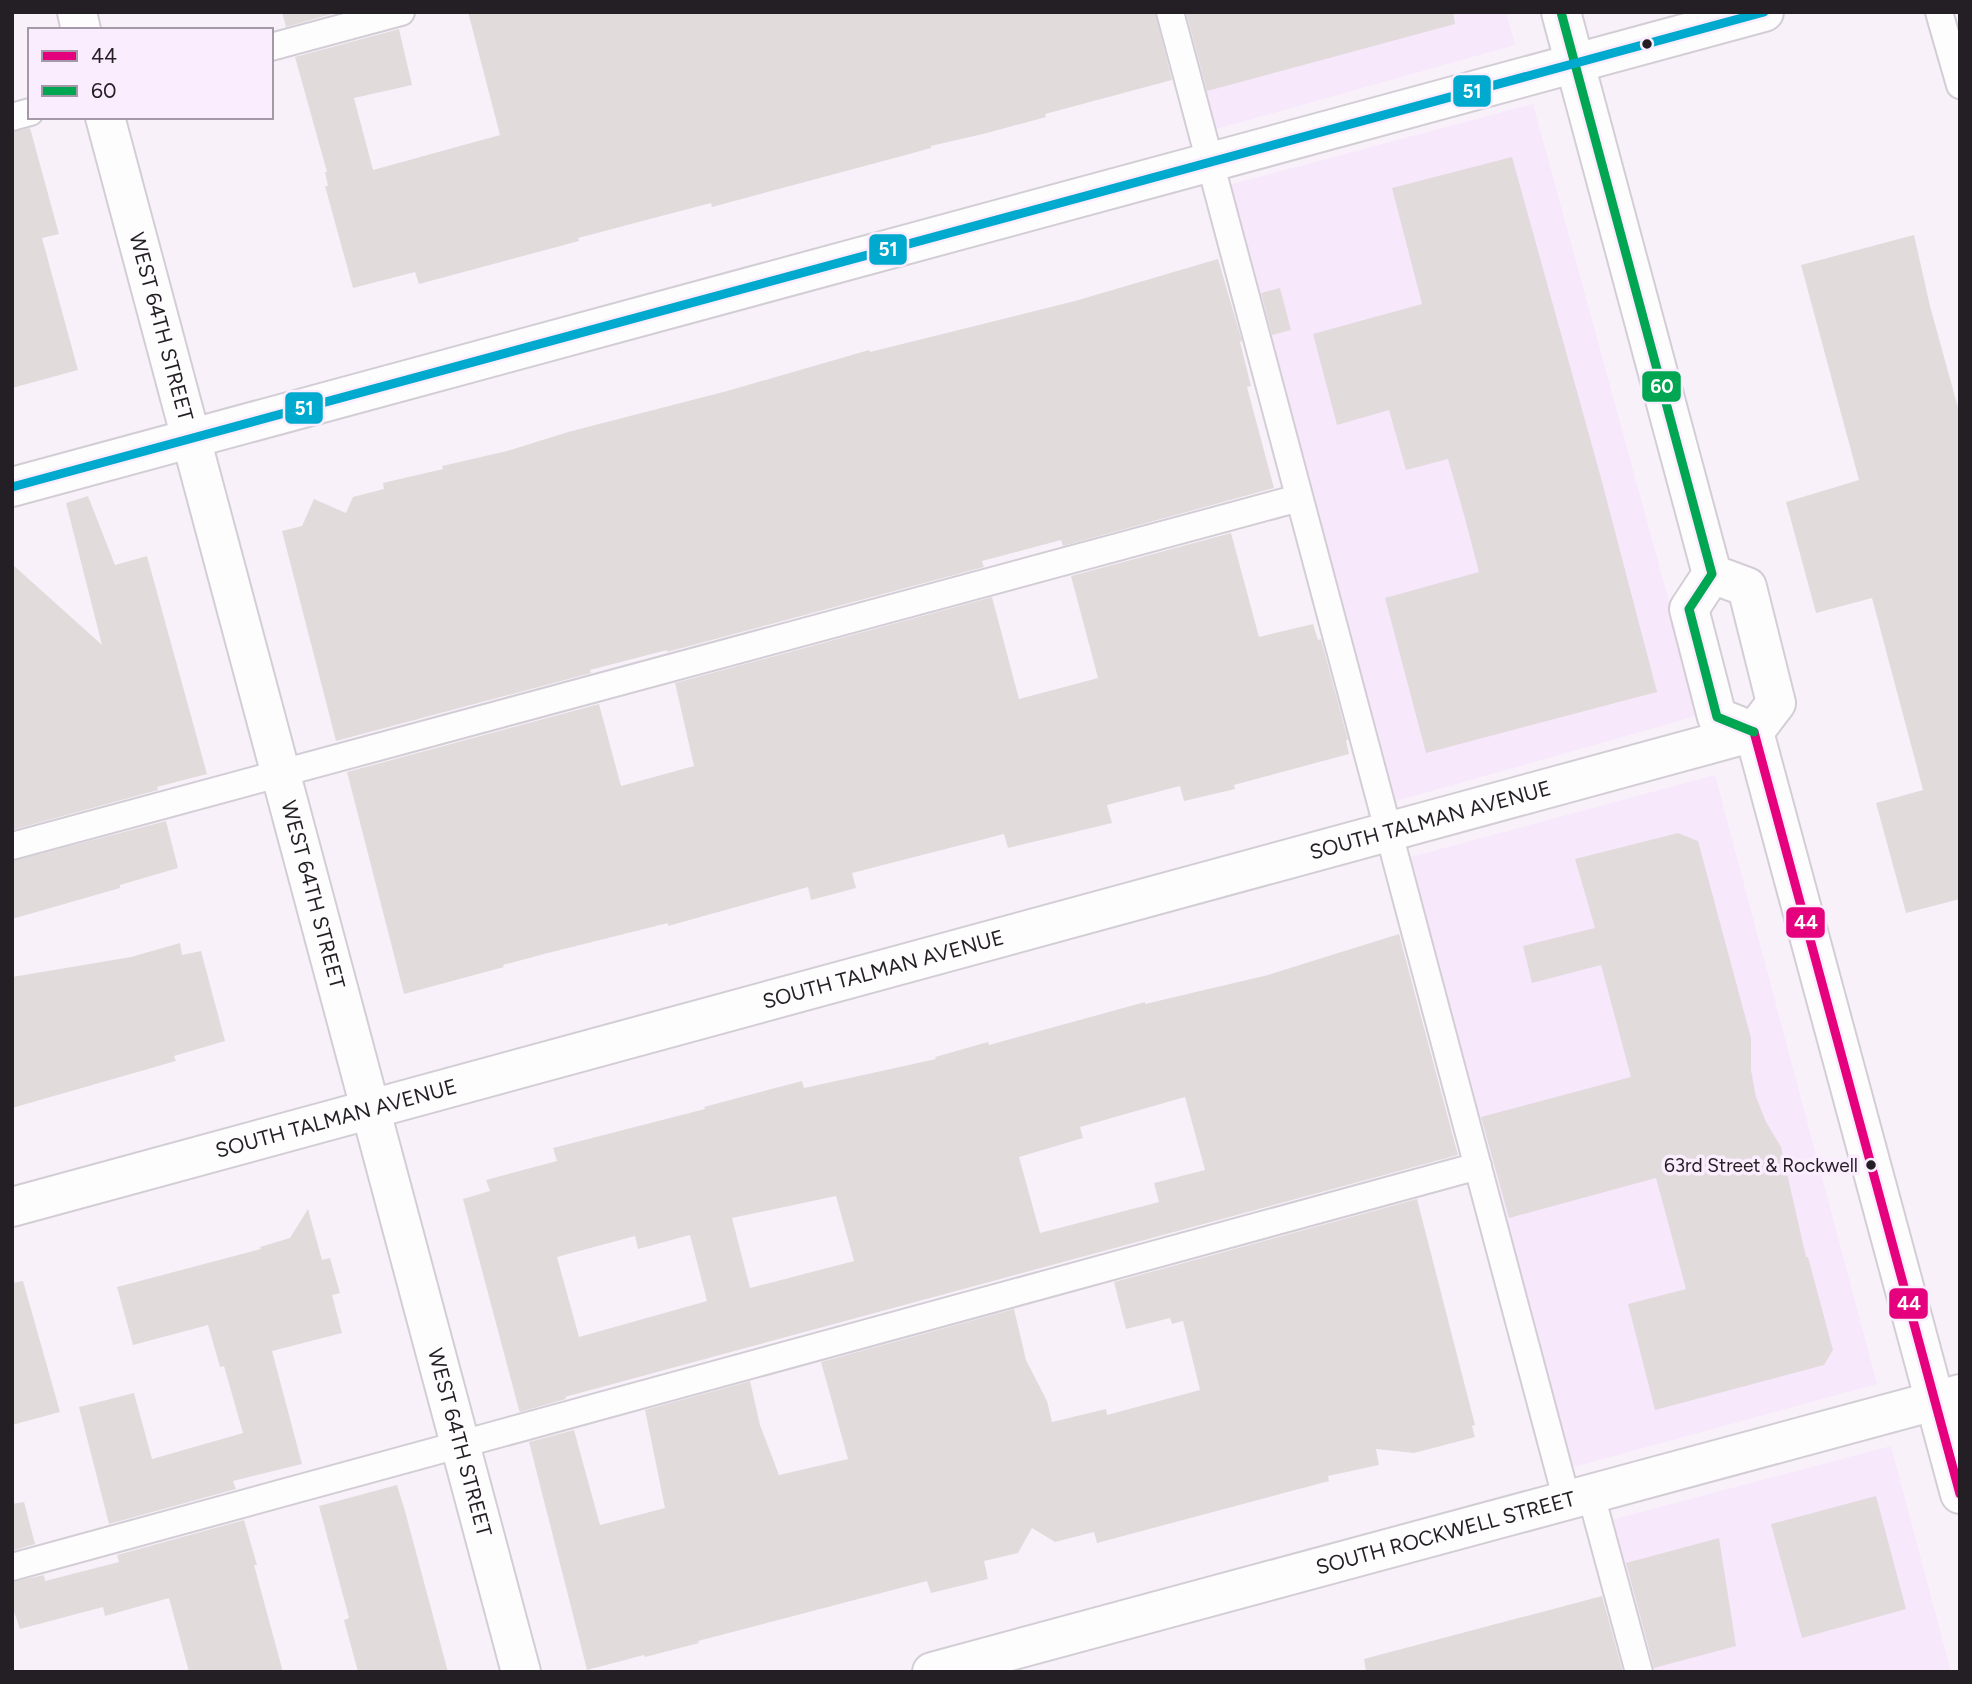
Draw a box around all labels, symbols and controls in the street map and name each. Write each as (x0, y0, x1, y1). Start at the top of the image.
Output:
legend (28, 28, 273, 119)
unlabelled marker (1640, 37, 1654, 51)
text: 44 (91, 43, 117, 68)
line badge: 51 (1452, 74, 1492, 108)
text: 60 (91, 78, 116, 103)
text: 51 (1462, 80, 1482, 103)
street label: WEST 64TH STREET (124, 230, 199, 424)
line badge: 51 (868, 233, 908, 266)
text: 51 (878, 238, 898, 261)
line badge: 60 (1641, 370, 1682, 403)
text: 60 (1650, 375, 1674, 398)
line badge: 51 (284, 391, 324, 425)
text: 51 (294, 397, 314, 420)
street label: SOUTH TALMAN AVENUE (1307, 775, 1554, 865)
street label: WEST 64TH STREET (276, 798, 351, 992)
line badge: 44 (1785, 906, 1826, 939)
text: 44 (1794, 911, 1818, 934)
street label: SOUTH TALMAN AVENUE (760, 924, 1006, 1014)
street label: SOUTH TALMAN AVENUE (213, 1073, 459, 1163)
place label: 63rd Street & Rockwell (1664, 1154, 1858, 1177)
marker: 63rd Street & Rockwell (1864, 1158, 1878, 1172)
line badge: 44 (1888, 1287, 1929, 1320)
text: 44 (1897, 1292, 1921, 1315)
street label: WEST 64TH STREET (423, 1345, 497, 1540)
street label: SOUTH ROCKWELL STREET (1313, 1486, 1578, 1580)

